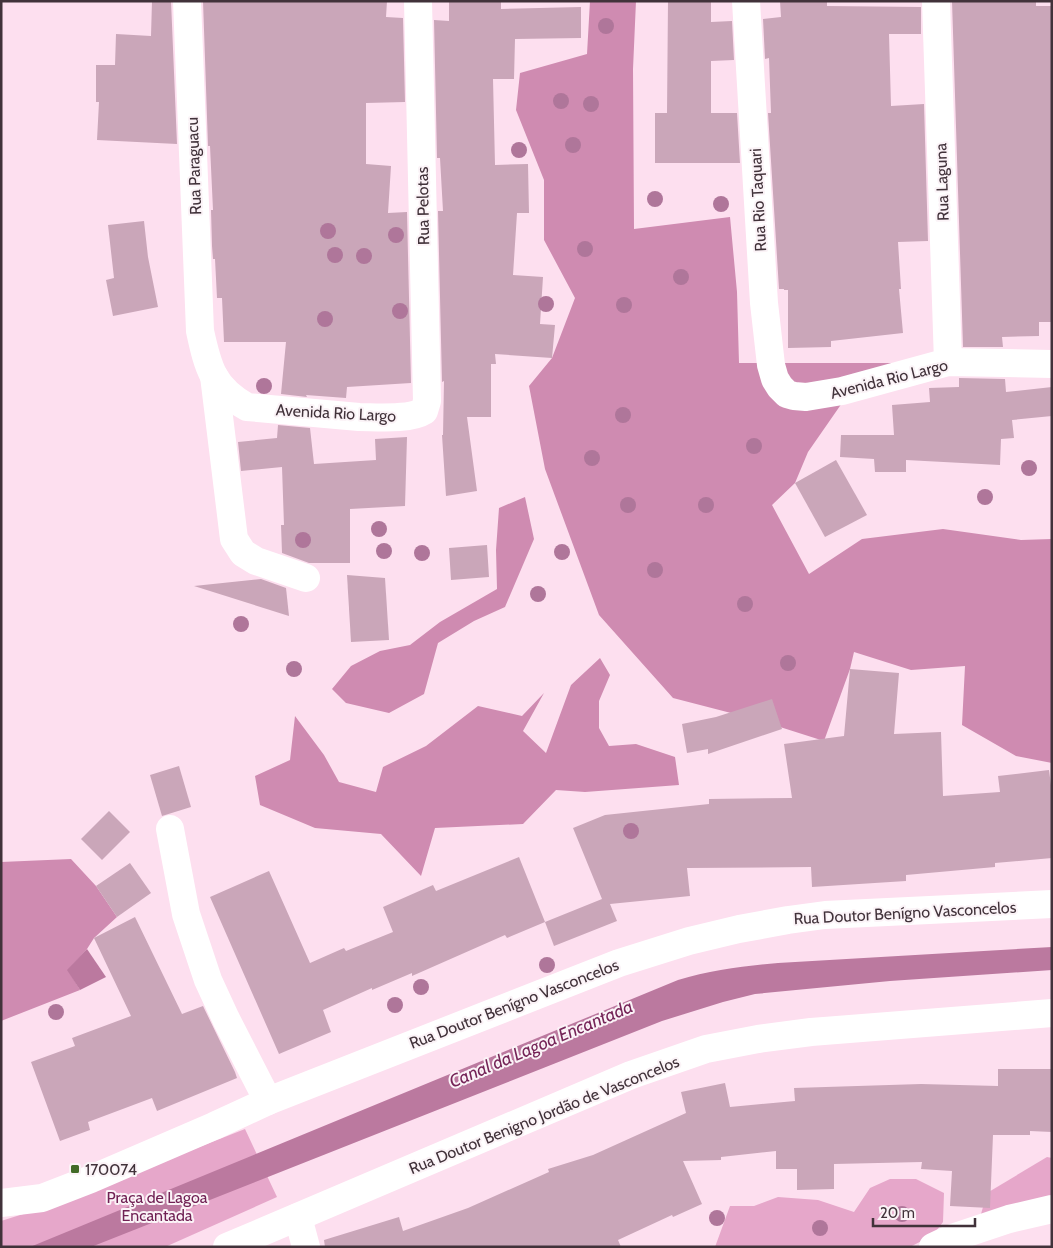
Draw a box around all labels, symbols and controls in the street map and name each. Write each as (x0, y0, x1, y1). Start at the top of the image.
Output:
street label: Rua Paraguacu (183, 117, 205, 215)
street label: Rua Laguna (931, 142, 953, 221)
street label: Rua Rio Taquari (746, 148, 770, 252)
street label: Rua Pelotas (413, 166, 433, 245)
street label: Avenida Rio Largo (828, 355, 950, 403)
street label: Avenida Rio Largo (275, 400, 397, 426)
street label: Rua Doutor Benígno Vasconcelos (793, 898, 1017, 928)
street label: Rua Doutor Benígno Vasconcelos (407, 955, 622, 1053)
water label: Canal da Lagoa Encantada (446, 995, 636, 1093)
street label: Rua Doutor Benigno Jordão de Vasconcelos (406, 1052, 682, 1178)
place label: 170074 (85, 1160, 137, 1179)
marker: 170074 (69, 1163, 81, 1175)
park label: Praça de Lagoa Encantada (106, 1188, 208, 1225)
scale bar (873, 1196, 976, 1228)
text: 20 m (880, 1204, 915, 1222)

